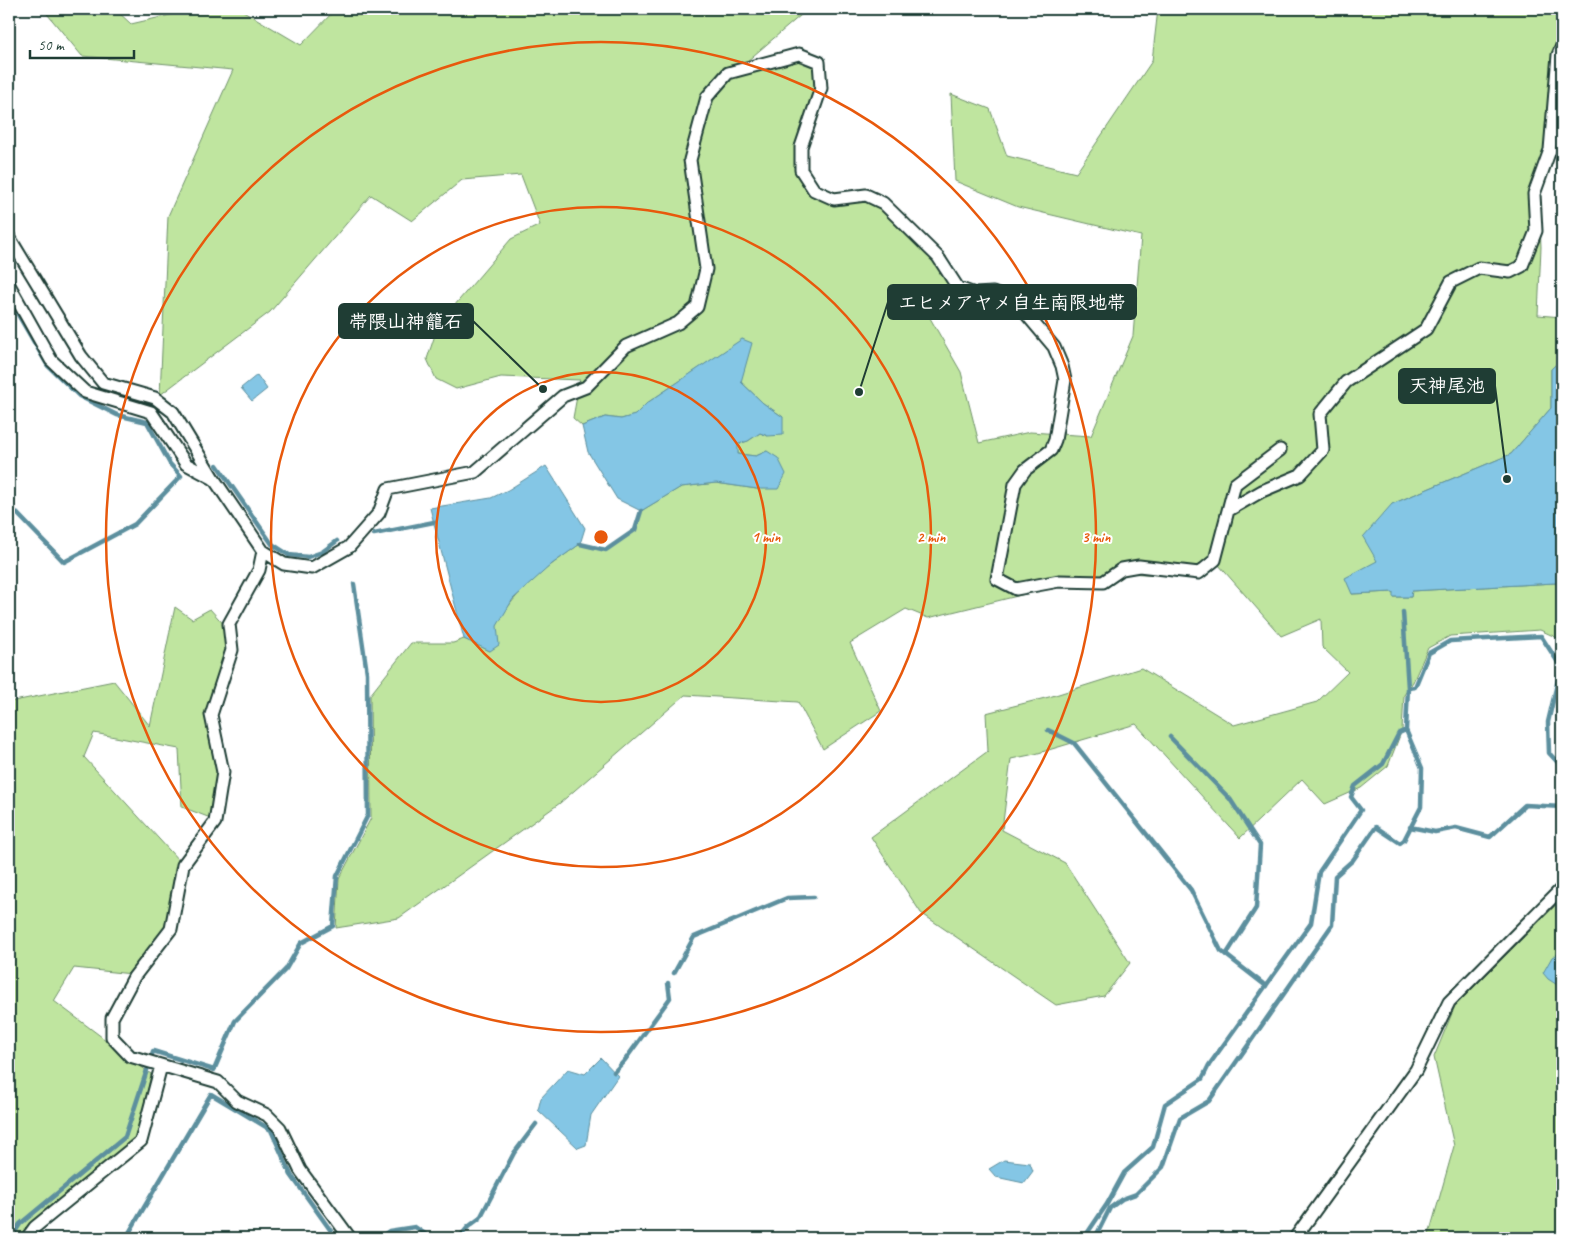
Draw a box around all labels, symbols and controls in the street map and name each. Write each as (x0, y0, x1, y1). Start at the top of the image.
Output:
scale bar (30, 28, 134, 60)
text: 50 m (38, 36, 65, 55)
callout: エヒメアヤメ自生南限地帯 (888, 285, 1136, 319)
text: エヒメアヤメ自生南限地帯 (898, 291, 1126, 315)
callout: 帯隈山神籠石 (339, 304, 473, 338)
text: 帯隈山神籠石 (349, 310, 463, 334)
callout: 天神尾池 (1399, 369, 1495, 403)
text: 天神尾池 (1409, 374, 1485, 398)
centre of rings (592, 528, 610, 546)
text: 1 min (752, 528, 781, 547)
text: 2 min (917, 528, 946, 547)
text: 3 min (1082, 528, 1111, 547)

